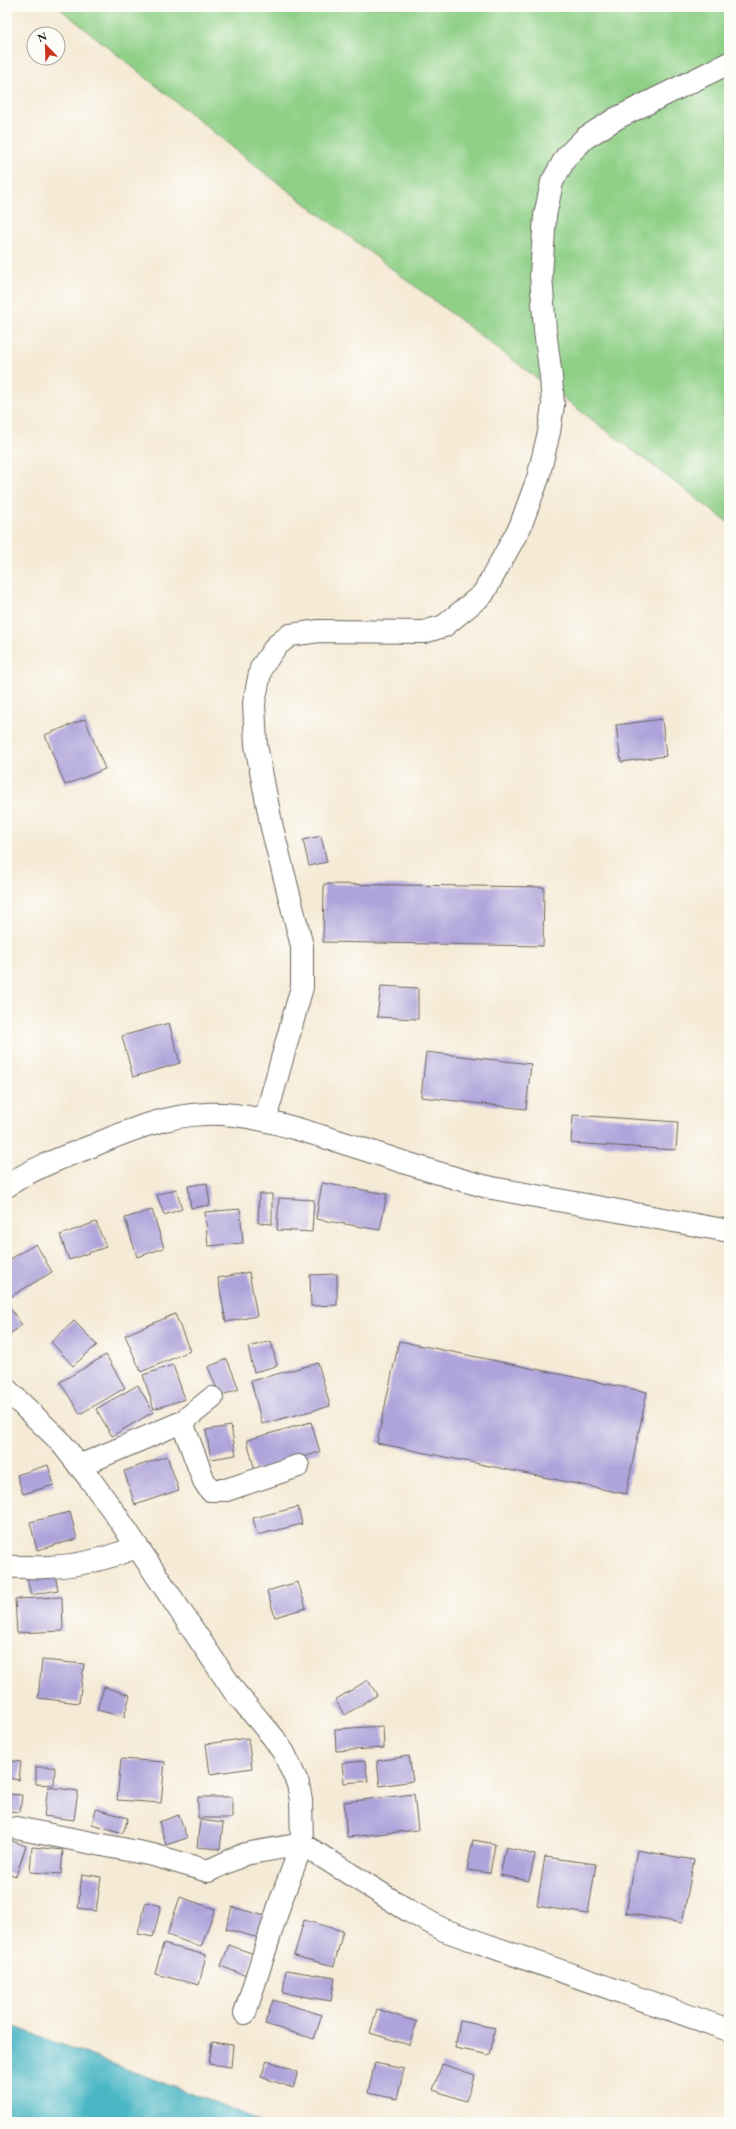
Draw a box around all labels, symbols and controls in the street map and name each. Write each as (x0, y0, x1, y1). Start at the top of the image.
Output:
north arrow (26, 26, 66, 66)
text: N (35, 29, 49, 45)

